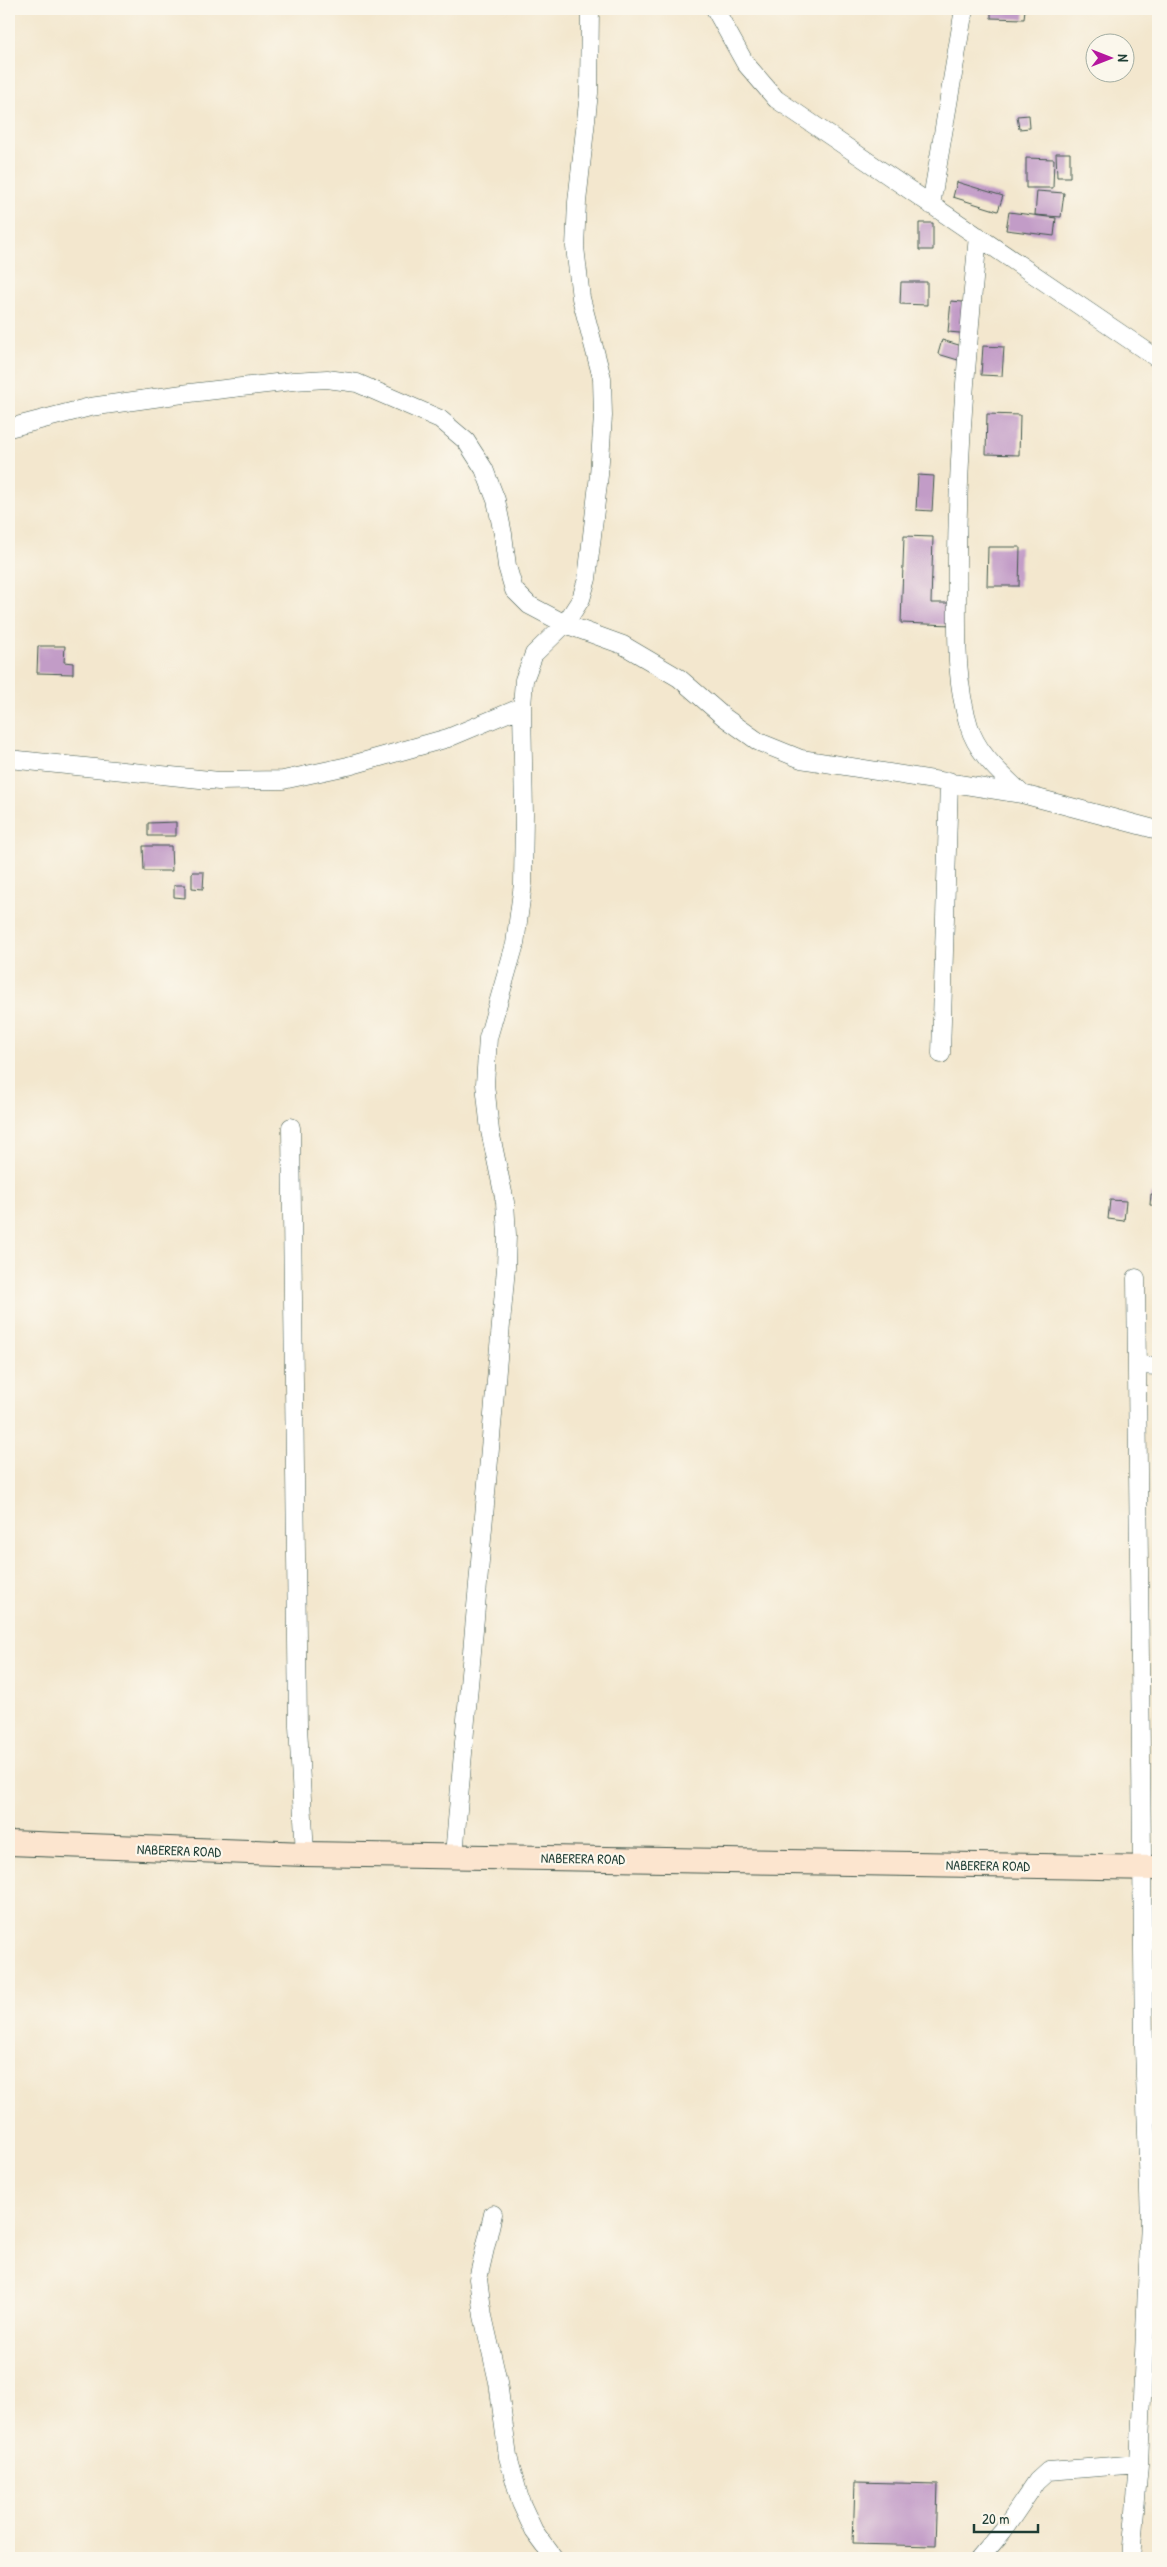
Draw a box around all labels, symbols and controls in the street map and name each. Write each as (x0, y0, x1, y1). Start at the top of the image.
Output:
north arrow (1084, 32, 1134, 82)
text: N (1114, 54, 1133, 62)
street label: NABERERA ROAD (137, 1839, 222, 1861)
street label: NABERERA ROAD (541, 1848, 626, 1868)
street label: NABERERA ROAD (946, 1855, 1031, 1875)
scale bar (974, 2502, 1038, 2534)
text: 20 m (982, 2508, 1009, 2529)

